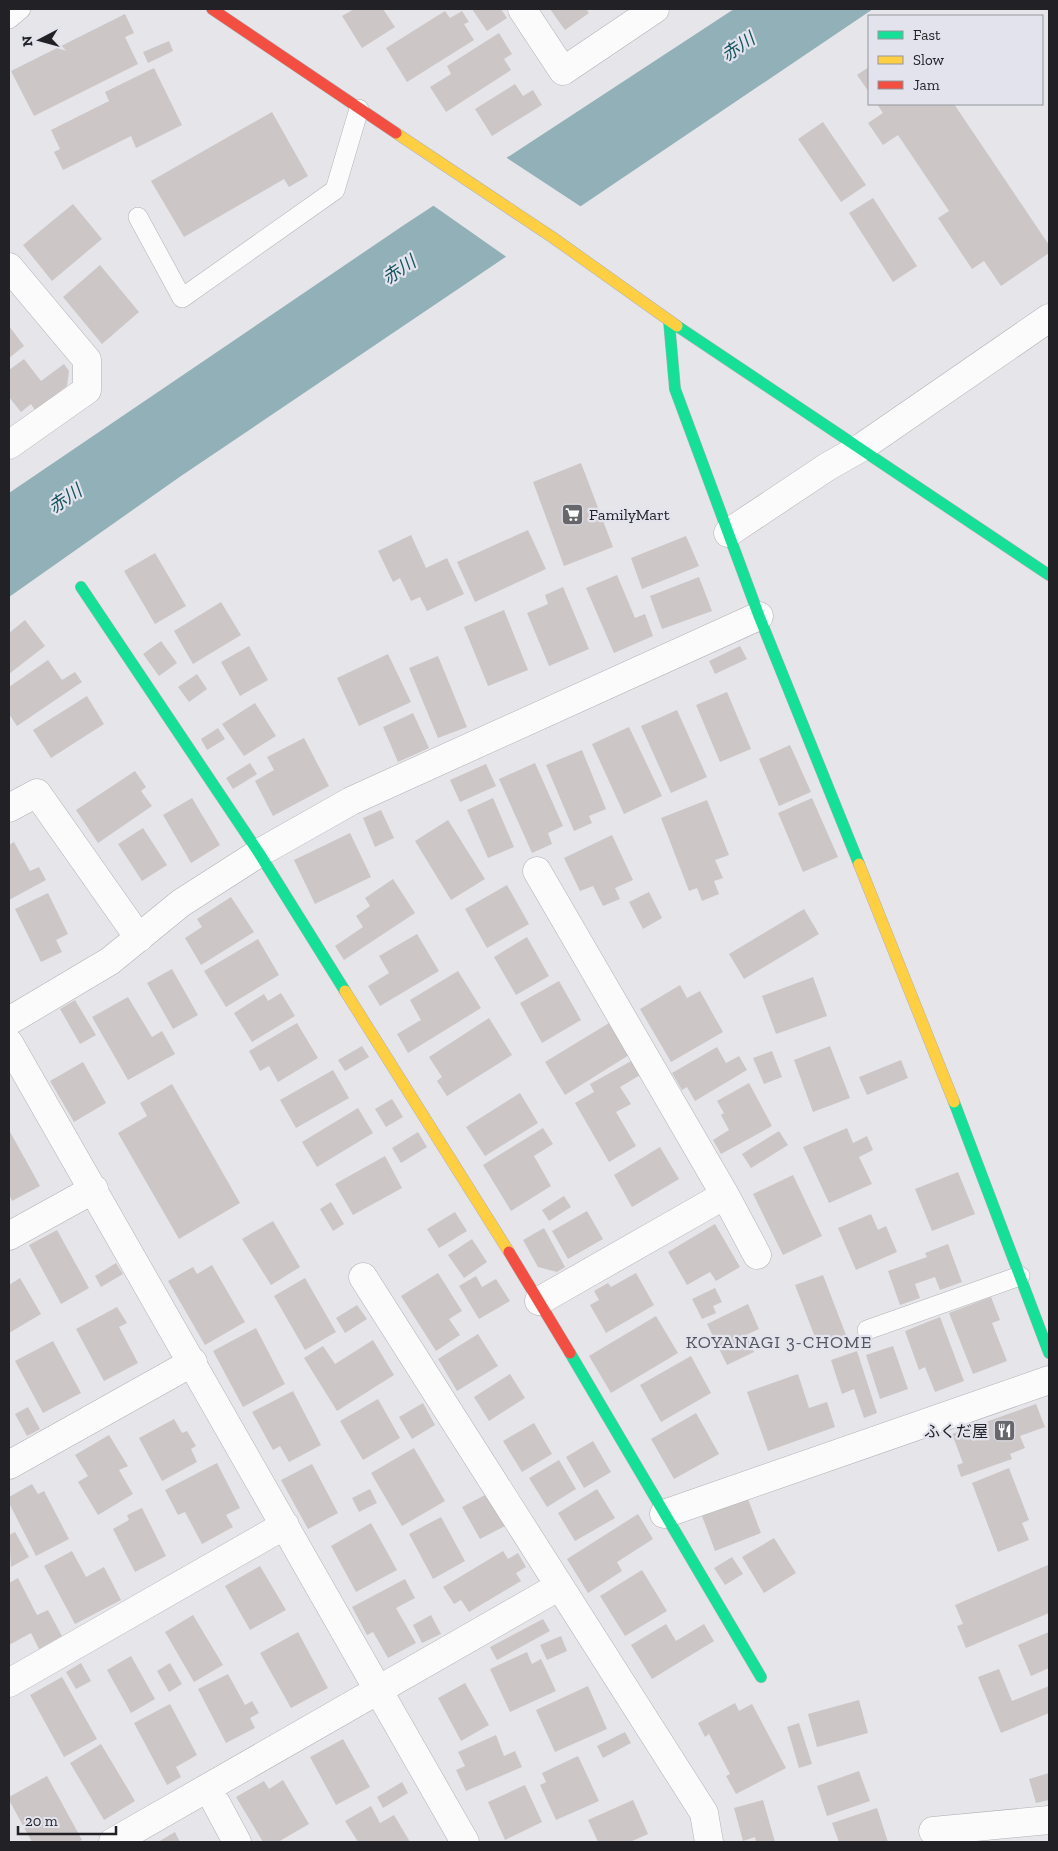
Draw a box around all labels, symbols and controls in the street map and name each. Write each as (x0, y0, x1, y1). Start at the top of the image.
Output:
north arrow (15, 15, 65, 65)
legend (868, 15, 1043, 105)
text: Fast (913, 26, 941, 44)
water label: 赤川 (717, 27, 761, 66)
text: N (19, 35, 37, 47)
text: Slow (913, 51, 945, 69)
text: Jam (913, 76, 940, 94)
water label: 赤川 (378, 250, 422, 289)
water label: 赤川 (44, 479, 88, 518)
supermarket icon: FamilyMart (561, 502, 585, 526)
place label: FamilyMart (589, 505, 670, 524)
district label: KOYANAGI 3-CHOME (686, 1331, 872, 1353)
restaurant icon: ふくだ屋 (992, 1419, 1016, 1443)
place label: ふくだ屋 (924, 1422, 988, 1441)
scale bar (18, 1804, 115, 1836)
text: 20 m (25, 1812, 58, 1830)

